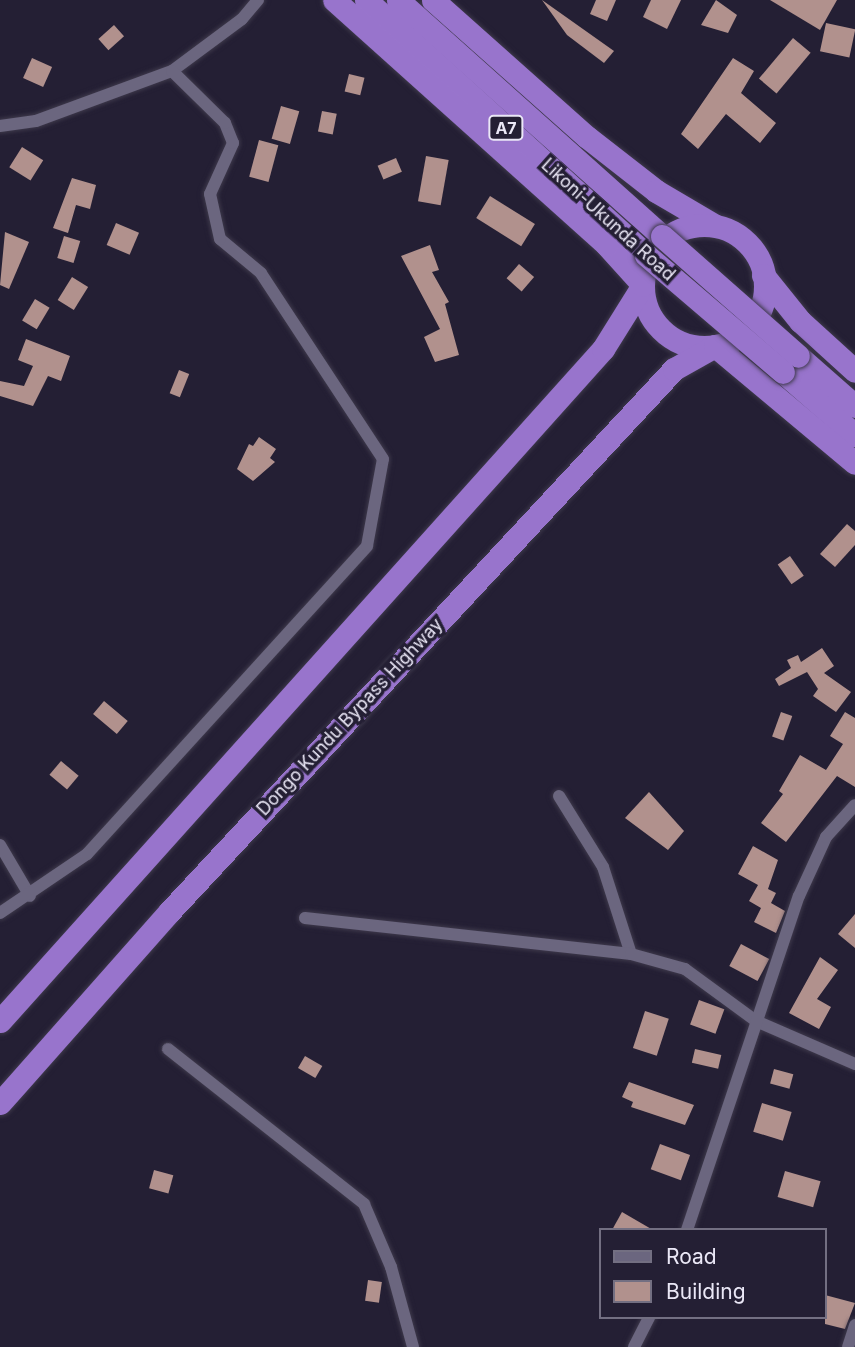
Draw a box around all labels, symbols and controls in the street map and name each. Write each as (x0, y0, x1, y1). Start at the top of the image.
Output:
road number: A7 (487, 116, 525, 140)
street label: Likoni-Ukunda Road (537, 154, 679, 286)
street label: Dongo Kundu Bypass Highway (253, 614, 447, 820)
legend (600, 1228, 827, 1319)
text: Road (666, 1244, 717, 1269)
text: Building (666, 1279, 746, 1304)

